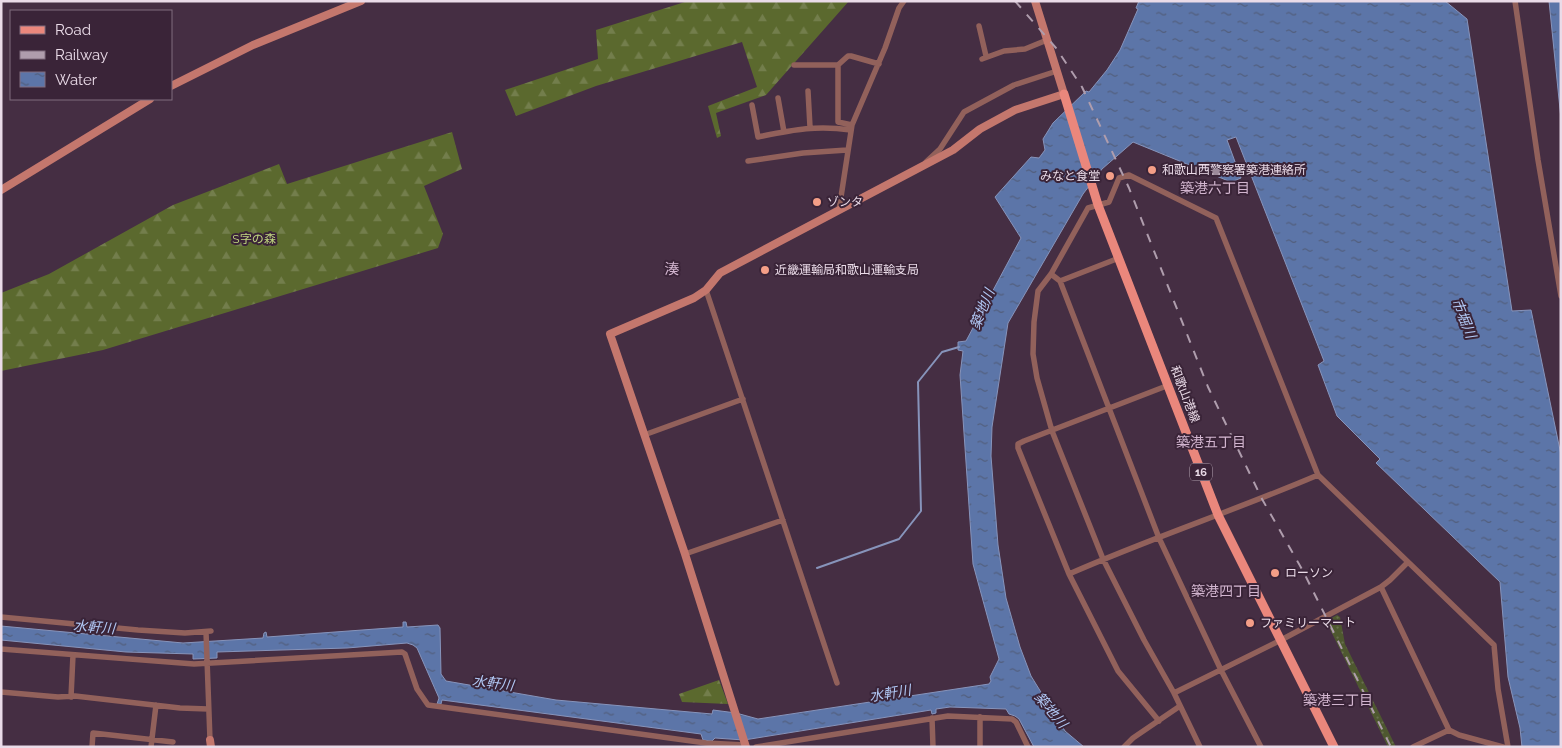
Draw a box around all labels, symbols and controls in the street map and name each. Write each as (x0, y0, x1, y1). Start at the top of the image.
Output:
legend (10, 10, 172, 100)
text: Road (55, 21, 91, 39)
text: Railway (55, 46, 108, 64)
text: Water (55, 71, 98, 89)
place label: 和歌山西警察署築港連絡所 (1162, 163, 1306, 177)
marker: 和歌山西警察署築港連絡所 (1146, 164, 1158, 176)
place label: みなと食堂 (1040, 169, 1100, 183)
marker: みなと食堂 (1104, 170, 1116, 182)
district label: 築港六丁目 (1180, 180, 1250, 196)
place label: ゾンタ (827, 195, 863, 209)
marker: ゾンタ (811, 196, 823, 208)
park label: S字の森 (232, 232, 276, 246)
district label: 湊 (664, 260, 680, 278)
place label: 近畿運輸局和歌山運輸支局 (775, 263, 919, 277)
marker: 近畿運輸局和歌山運輸支局 (759, 264, 771, 276)
water label: 築地川 (967, 285, 998, 331)
water label: 市堀川 (1449, 296, 1480, 342)
street label: 和歌山港線 (1168, 363, 1202, 425)
district label: 築港五丁目 (1176, 434, 1246, 450)
road number: 16 (1190, 464, 1212, 481)
place label: ローソン (1285, 566, 1333, 580)
marker: ローソン (1269, 567, 1281, 579)
district label: 築港四丁目 (1191, 583, 1261, 599)
place label: ファミリーマート (1260, 616, 1356, 630)
marker: ファミリーマート (1244, 617, 1256, 629)
water label: 水軒川 (72, 618, 118, 637)
water label: 水軒川 (471, 673, 517, 694)
water label: 水軒川 (868, 682, 914, 704)
water label: 築地川 (1031, 689, 1072, 733)
district label: 築港三丁目 (1303, 692, 1373, 708)

